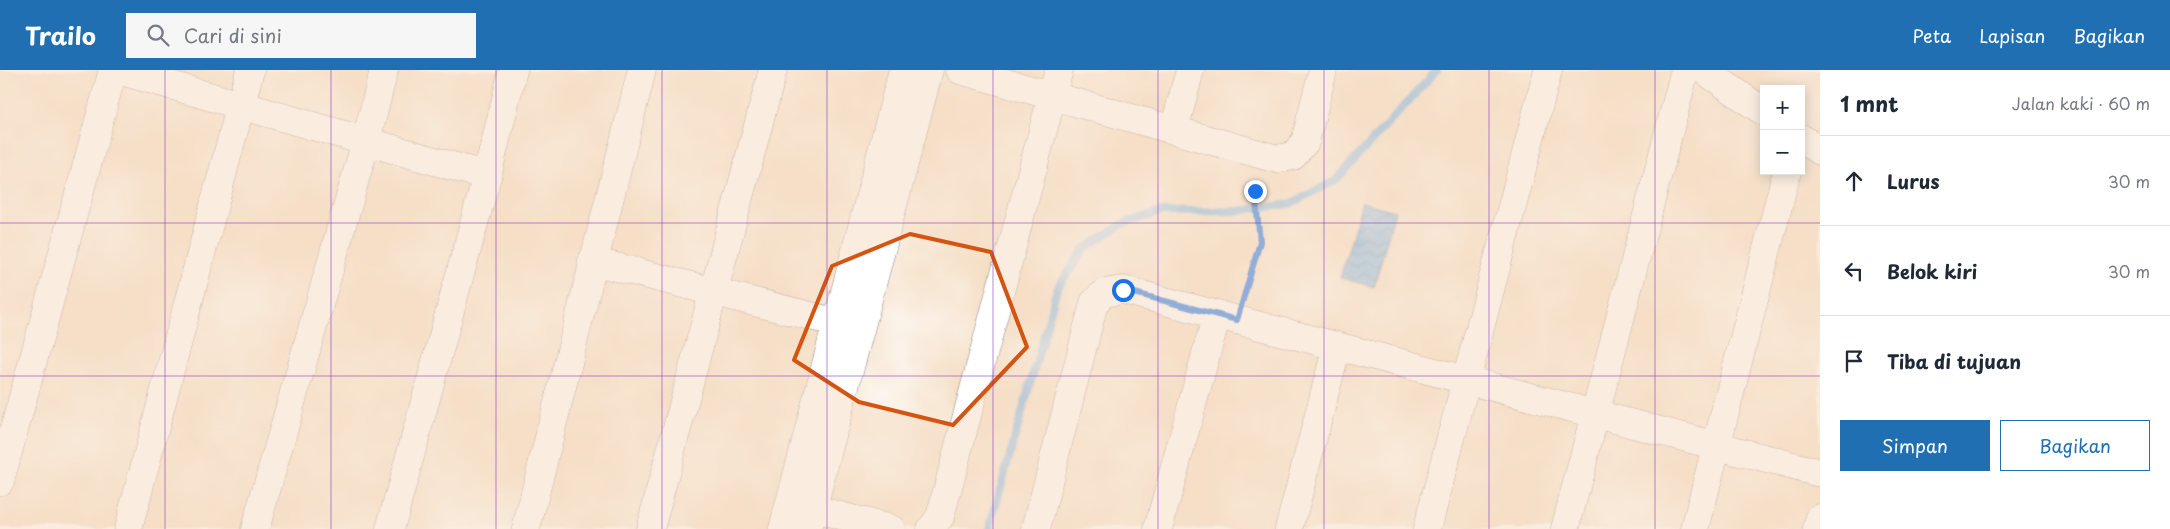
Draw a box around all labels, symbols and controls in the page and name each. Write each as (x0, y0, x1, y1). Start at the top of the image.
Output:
search box (126, 13, 476, 58)
text: Trailo (25, 17, 96, 53)
icon: search (144, 21, 172, 49)
text: Cari di sini (184, 21, 282, 49)
text: Peta (1913, 22, 1951, 49)
text: Lapisan (1979, 22, 2045, 49)
text: Bagikan (2073, 22, 2145, 49)
map controls (1760, 85, 1805, 175)
button: + (1760, 85, 1805, 130)
text: 1 mnt (1840, 87, 1898, 119)
text: Jalan kaki · 60 m (2012, 91, 2150, 115)
button: − (1760, 130, 1805, 175)
icon: ahead (1840, 167, 1868, 195)
text: Lurus (1887, 167, 1940, 195)
text: 30 m (2108, 169, 2150, 193)
route end (1244, 180, 1267, 203)
icon: left (1840, 257, 1868, 285)
text: Belok kiri (1887, 257, 1977, 285)
text: 30 m (2108, 259, 2150, 283)
route start (1112, 279, 1135, 302)
icon: arrive (1840, 347, 1868, 375)
text: Tiba di tujuan (1887, 347, 2021, 375)
button: Simpan (1840, 420, 1990, 471)
button: Bagikan (2000, 420, 2150, 471)

